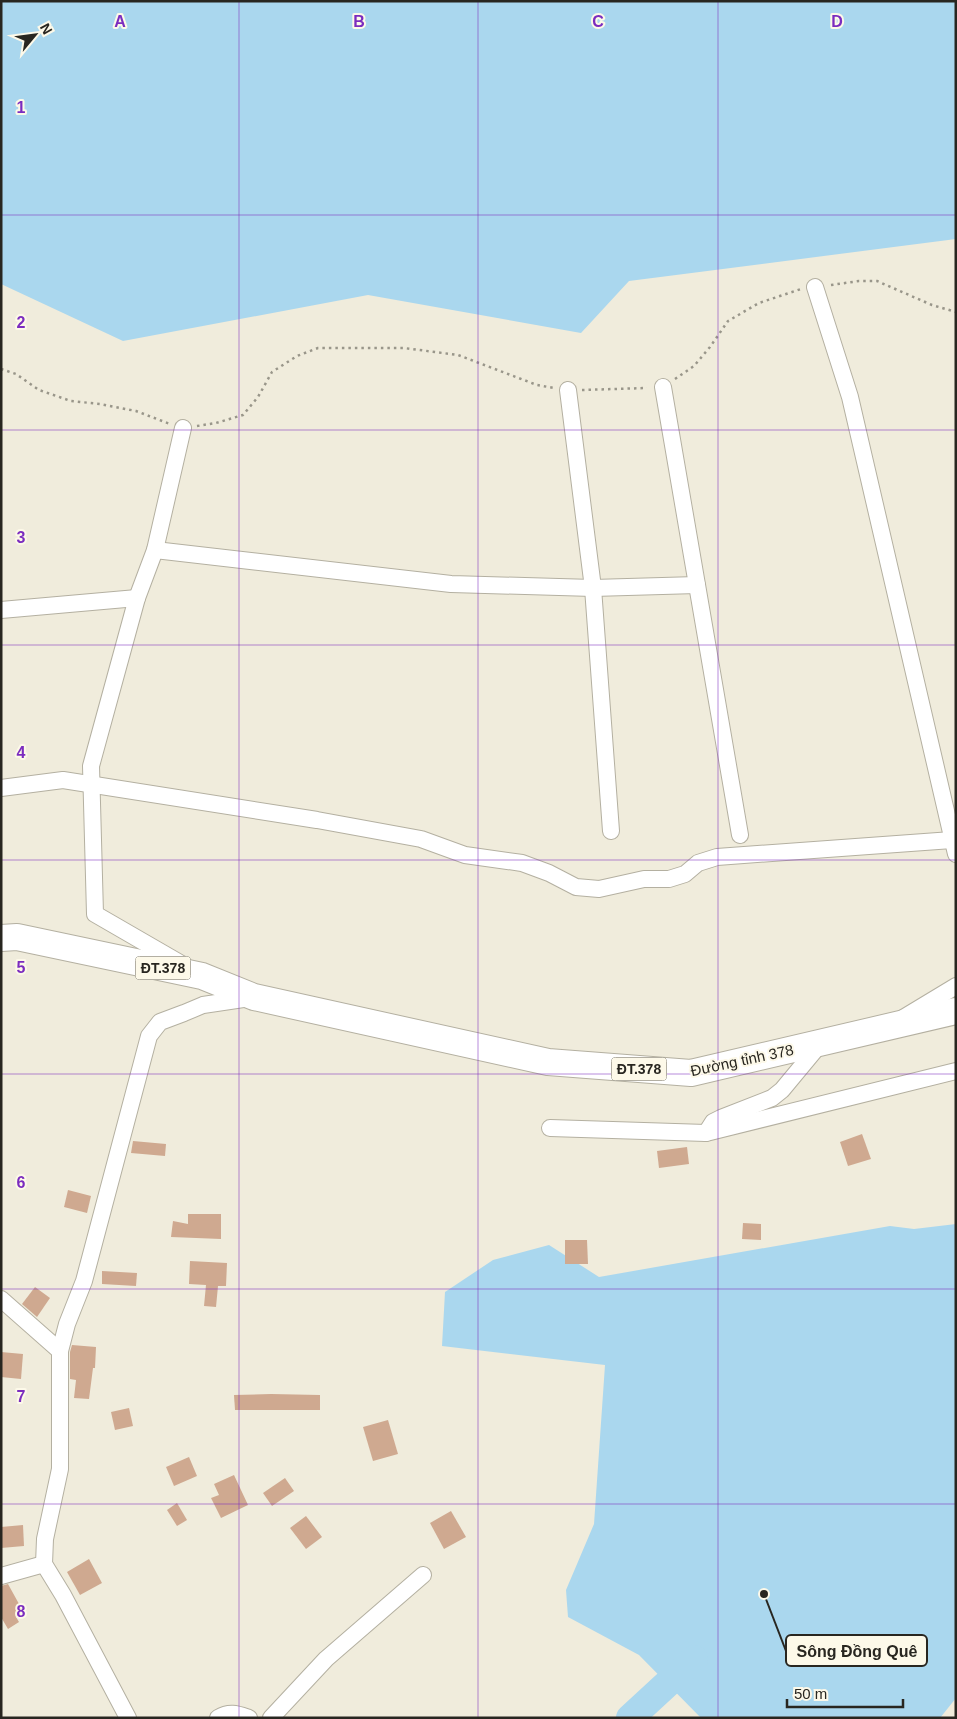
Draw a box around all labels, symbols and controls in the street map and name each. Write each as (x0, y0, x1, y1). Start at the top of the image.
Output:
north arrow (10, 10, 60, 60)
text: A (114, 13, 126, 30)
text: B (353, 13, 365, 30)
text: C (592, 13, 604, 30)
text: D (831, 13, 843, 30)
text: N (37, 20, 56, 37)
text: 1 (17, 99, 26, 116)
text: 2 (17, 314, 26, 331)
text: 3 (17, 529, 26, 546)
text: 4 (17, 744, 26, 761)
road number: ĐT.378 (136, 956, 190, 980)
text: 5 (17, 959, 26, 976)
street label: Đường tỉnh 378 (689, 1041, 795, 1079)
road number: ĐT.378 (612, 1058, 666, 1080)
text: 6 (17, 1174, 26, 1191)
text: 7 (17, 1388, 26, 1405)
text: 8 (17, 1603, 26, 1620)
callout: Sông Đồng Quê (786, 1635, 927, 1666)
text: Sông Đồng Quê (797, 1643, 918, 1660)
scale bar (787, 1676, 903, 1708)
text: 50 m (794, 1685, 827, 1702)

